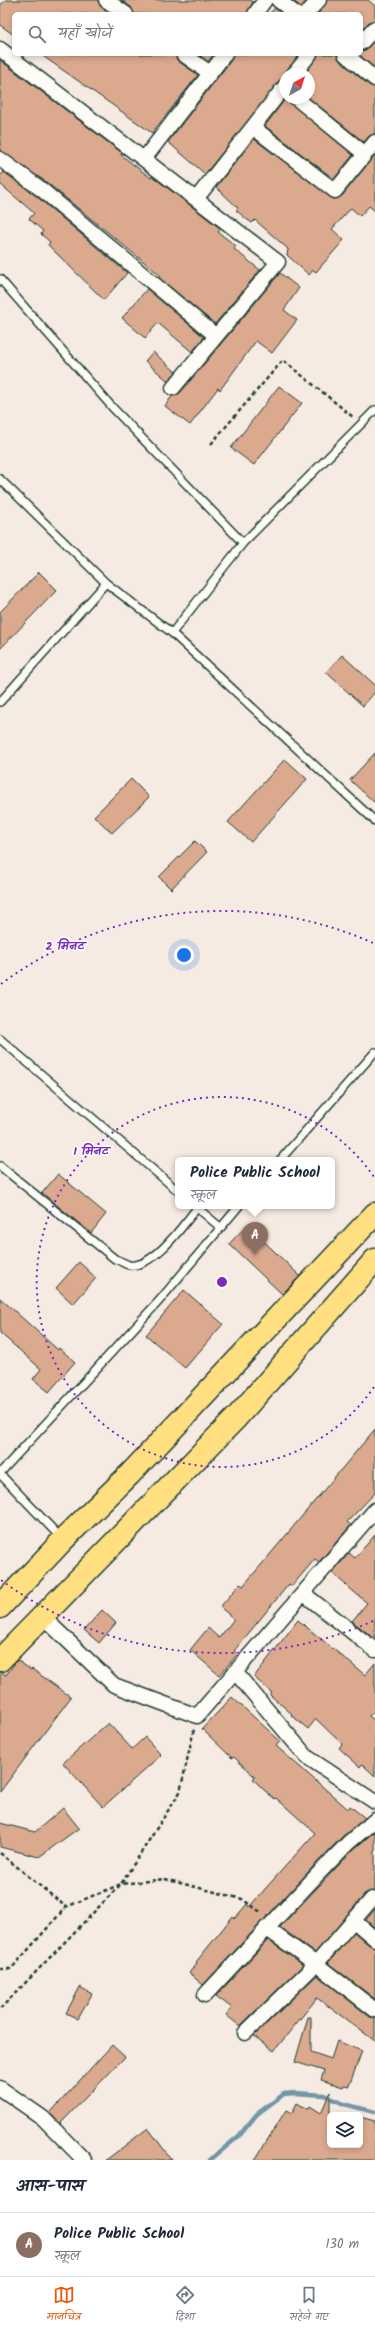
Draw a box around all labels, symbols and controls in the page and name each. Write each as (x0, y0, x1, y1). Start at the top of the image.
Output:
search box (12, 12, 363, 56)
text: यहाँ खोजें (58, 22, 112, 46)
icon: search (26, 23, 48, 45)
north arrow (279, 68, 315, 104)
text: 2 मिनट (46, 937, 87, 956)
your location (174, 945, 194, 965)
text: 1 मिनट (73, 1142, 111, 1161)
popup (175, 1157, 335, 1209)
text: Police Public School (190, 1161, 320, 1185)
text: स्कूल (190, 1185, 215, 1206)
pin: A (242, 1222, 268, 1255)
centre of rings (215, 1275, 229, 1289)
map controls (327, 2112, 363, 2148)
button: layers (327, 2112, 363, 2148)
text: आस-पास (16, 2173, 84, 2200)
text: Police Public School (54, 2222, 184, 2246)
text: A (25, 2234, 33, 2255)
text: 130 m (325, 2234, 359, 2255)
text: स्कूल (54, 2246, 80, 2267)
tab: मानचित्र (47, 2284, 81, 2326)
tab: दिशा (174, 2284, 196, 2326)
tab: सहेजे गए (289, 2284, 328, 2326)

